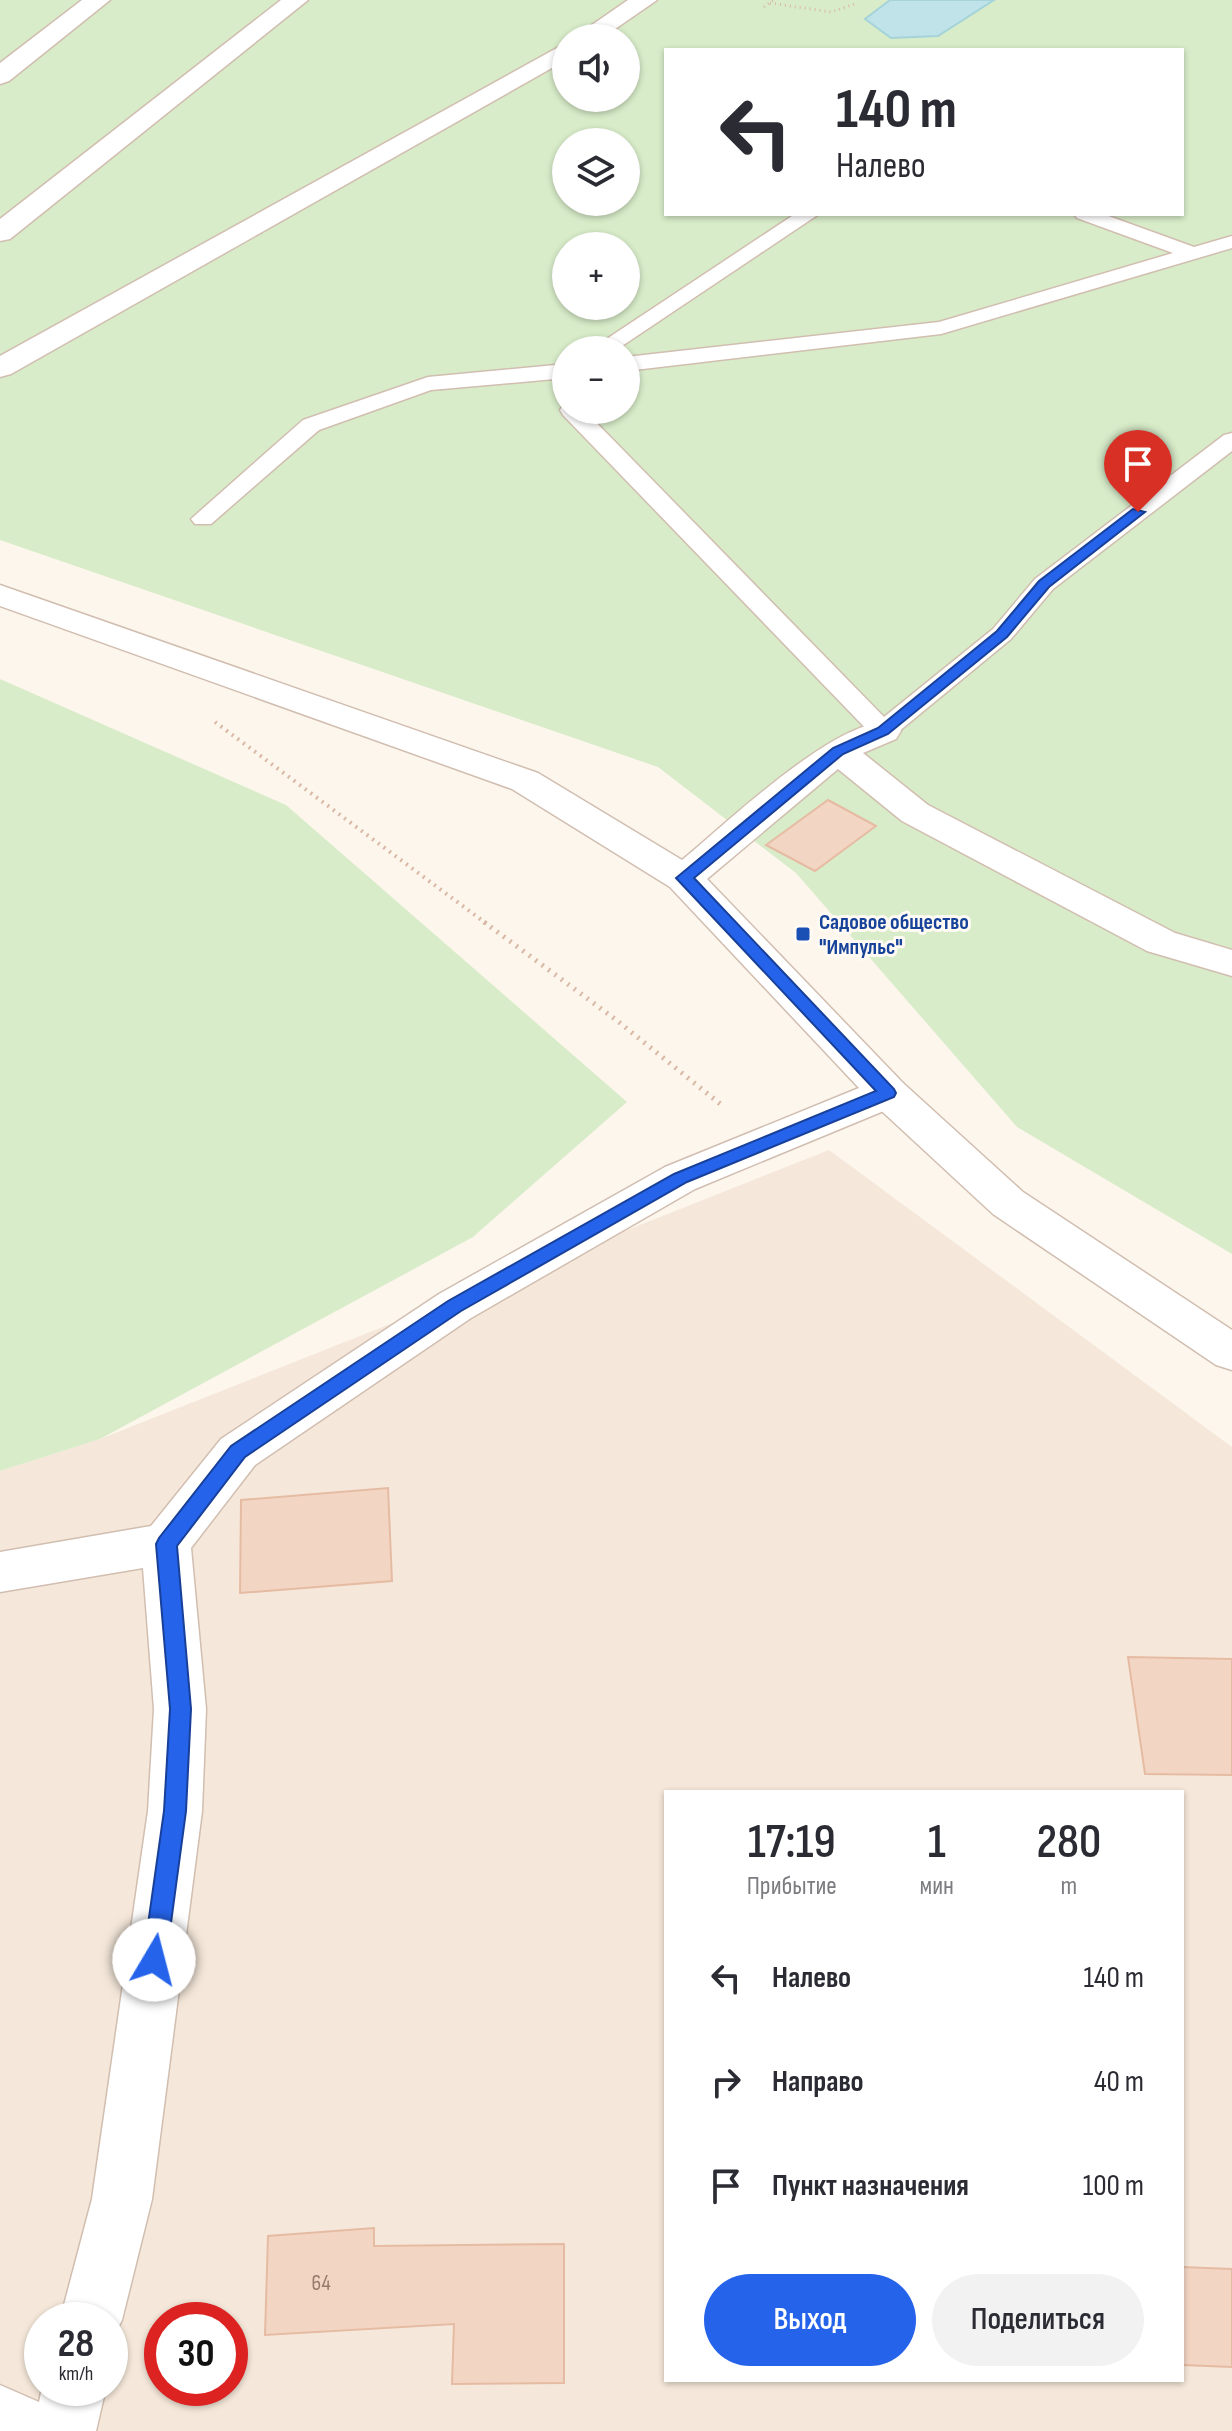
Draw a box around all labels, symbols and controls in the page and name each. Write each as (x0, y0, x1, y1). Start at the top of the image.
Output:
map controls (552, 24, 640, 424)
button: sound (552, 24, 640, 112)
text: 140 m (836, 77, 957, 144)
icon: left (704, 80, 808, 184)
button: layers (552, 128, 640, 216)
text: Налево (836, 145, 926, 188)
button: + (552, 232, 640, 320)
button: − (552, 336, 640, 424)
pin (1104, 430, 1172, 512)
icon: arrive (1116, 442, 1160, 486)
place label: Садовое общество "Импульс" (819, 909, 969, 961)
marker: Садовое общество "Импульс" (794, 925, 812, 943)
text: 17:19 (748, 1814, 836, 1871)
text: 1 (928, 1814, 946, 1871)
text: 280 (1037, 1814, 1101, 1871)
text: Прибытие (747, 1871, 837, 1902)
text: мин (919, 1871, 954, 1902)
text: m (1061, 1871, 1077, 1902)
position arrow (112, 1918, 196, 2002)
icon: left (704, 1956, 748, 2000)
text: Налево (772, 1960, 851, 1996)
text: 140 m (1084, 1960, 1144, 1996)
icon: right (704, 2060, 748, 2104)
text: Направо (772, 2064, 864, 2100)
text: 40 m (1094, 2064, 1144, 2100)
icon: arrive (704, 2164, 748, 2208)
text: Пункт назначения (772, 2168, 969, 2204)
text: 100 m (1083, 2168, 1144, 2204)
house number: 64 (311, 2270, 331, 2297)
button: Выход (704, 2274, 916, 2366)
button: Поделиться (932, 2274, 1144, 2366)
speed limit sign: 30 (144, 2302, 248, 2406)
text: 28 (58, 2320, 94, 2368)
text: km/h (59, 2362, 93, 2386)

